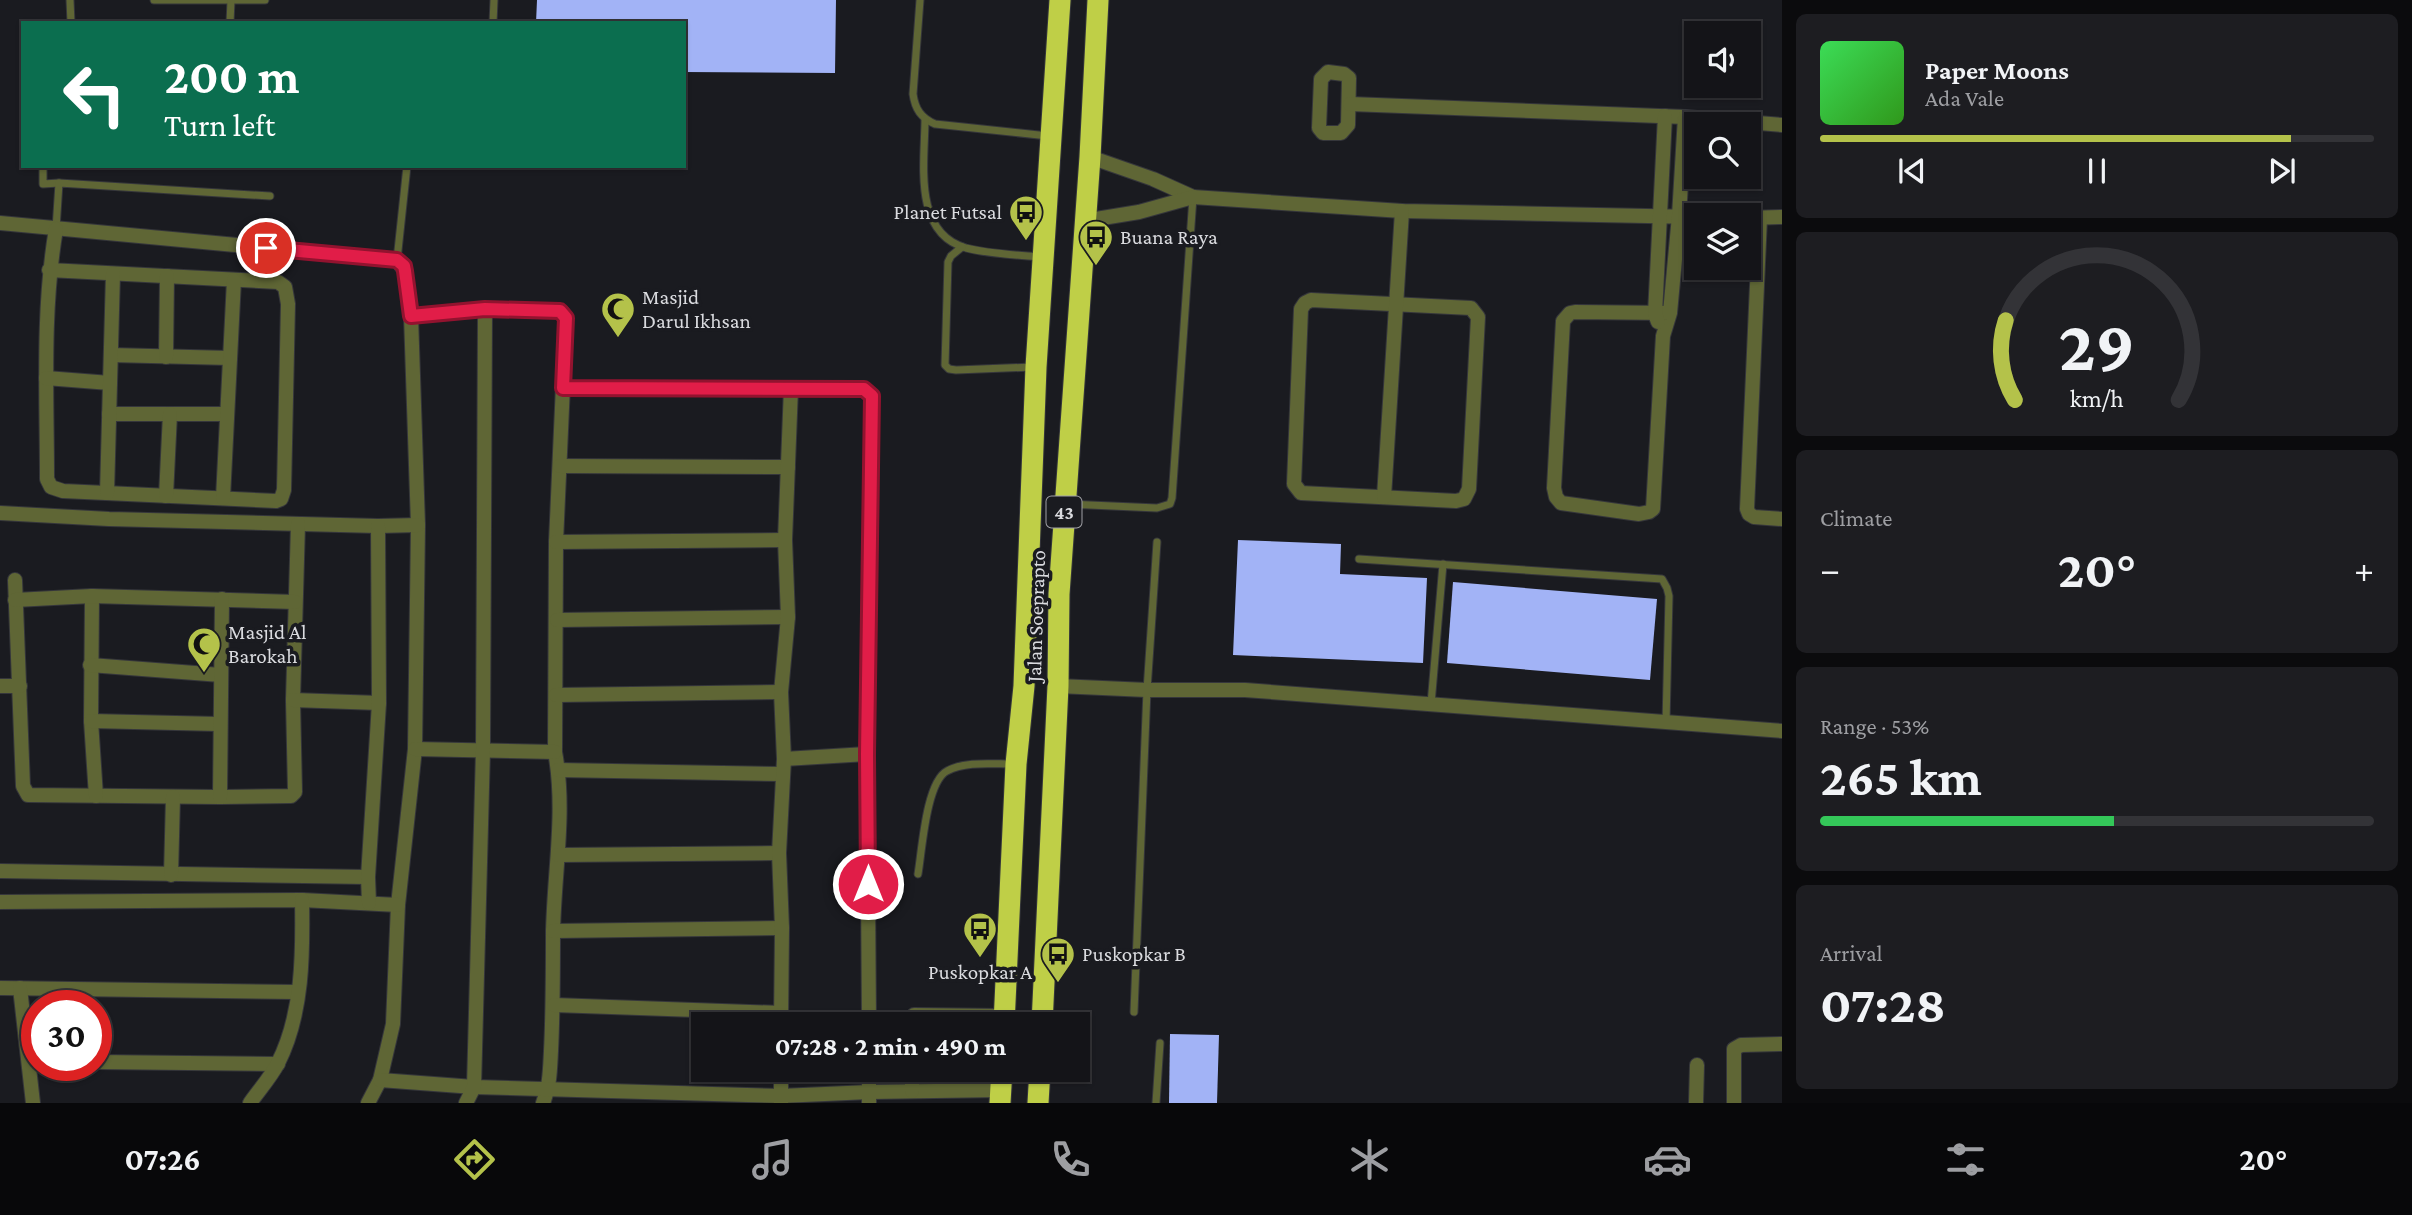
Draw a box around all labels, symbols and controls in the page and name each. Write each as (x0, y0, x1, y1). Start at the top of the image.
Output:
map controls (1684, 21, 1761, 280)
button: sound (1684, 21, 1761, 98)
icon: left (49, 49, 140, 140)
text: 200 m (164, 49, 299, 104)
text: Paper Moons (1925, 56, 2069, 85)
text: Ada Vale (1925, 85, 2004, 111)
text: Turn left (164, 107, 275, 143)
button: search (1684, 112, 1761, 189)
icon: previous (1893, 152, 1931, 190)
icon: pause (2078, 152, 2116, 190)
icon: next (2263, 152, 2301, 190)
bus stop icon: Planet Futsal (1007, 193, 1045, 242)
place label: Planet Futsal (893, 200, 1002, 224)
button: layers (1684, 203, 1761, 280)
pin (236, 218, 296, 278)
bus stop icon: Buana Raya (1077, 218, 1115, 267)
place label: Buana Raya (1120, 225, 1218, 249)
icon: arrive (247, 229, 285, 267)
place label: Masjid Darul Ikhsan (642, 285, 751, 333)
mosque icon: Masjid Darul Ikhsan (599, 290, 637, 339)
text: 29 (2059, 305, 2135, 386)
text: km/h (2070, 384, 2124, 411)
road number: 43 (1046, 496, 1082, 527)
text: Climate (1820, 505, 1892, 531)
text: 20° (2058, 540, 2136, 598)
text: − (1820, 548, 1840, 590)
text: + (2354, 548, 2374, 590)
street label: Jalan Soeprapto (1022, 550, 1050, 684)
place label: Masjid Al Barokah (228, 620, 307, 668)
mosque icon: Masjid Al Barokah (185, 625, 223, 674)
text: Range · 53% (1820, 713, 1929, 739)
text: 265 km (1820, 748, 1982, 806)
position arrow (831, 847, 905, 921)
bus stop icon: Puskopkar A (961, 910, 999, 959)
bus stop icon: Puskopkar B (1039, 935, 1077, 984)
text: Arrival (1820, 940, 1883, 966)
place label: Puskopkar B (1082, 942, 1186, 966)
place label: Puskopkar A (928, 960, 1032, 984)
text: 07:28 (1820, 975, 1946, 1033)
speed limit sign: 30 (21, 990, 112, 1081)
text: 07:28 · 2 min · 490 m (775, 1032, 1006, 1061)
icon: directions (450, 1135, 499, 1184)
icon: music (748, 1135, 797, 1184)
icon: phone (1046, 1135, 1095, 1184)
icon: climate (1345, 1135, 1394, 1184)
icon: car (1643, 1135, 1692, 1184)
icon: filters (1941, 1135, 1990, 1184)
text: 07:26 (125, 1141, 201, 1177)
text: 20° (2239, 1141, 2287, 1177)

